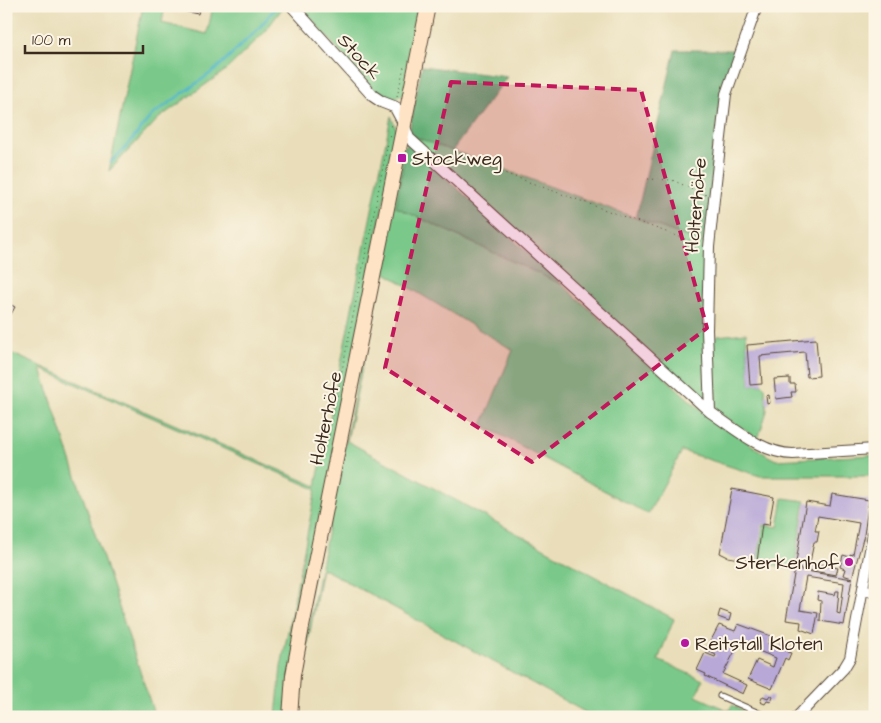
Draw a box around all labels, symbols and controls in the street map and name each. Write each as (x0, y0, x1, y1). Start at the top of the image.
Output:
scale bar (25, 22, 142, 54)
street label: Stock (331, 28, 387, 86)
text: 100 m (32, 30, 71, 51)
place label: Stockweg (412, 146, 502, 174)
marker: Stockweg (396, 152, 408, 164)
street label: Holterhöfe (679, 156, 714, 254)
street label: Holterhöfe (303, 369, 350, 468)
place label: Sterkenhof (736, 550, 840, 577)
marker: Sterkenhof (843, 556, 855, 568)
place label: Reitstall Kloten (695, 631, 823, 658)
marker: Reitstall Kloten (679, 637, 691, 649)

